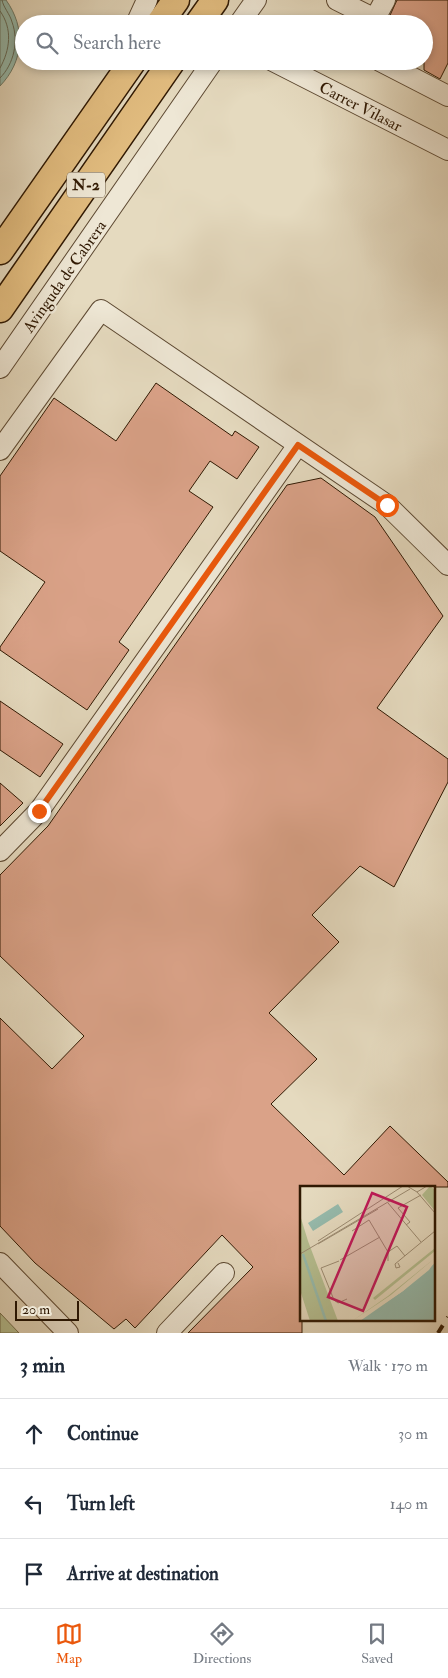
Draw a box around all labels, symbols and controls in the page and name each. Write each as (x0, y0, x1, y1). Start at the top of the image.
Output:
search box (15, 15, 433, 70)
icon: search (33, 29, 61, 57)
text: Search here (73, 31, 161, 55)
street label: Carrer Vilasar (316, 77, 405, 136)
road number: N-2 (67, 172, 105, 198)
street label: Avinguda de Cabrera (18, 216, 111, 337)
route start (376, 494, 399, 517)
route end (28, 800, 51, 823)
inset map (300, 1186, 436, 1320)
scale bar (15, 1298, 79, 1321)
text: 20 m (22, 1301, 50, 1318)
text: 3 min (20, 1352, 65, 1379)
text: Walk · 170 m (348, 1356, 428, 1376)
icon: ahead (20, 1420, 48, 1448)
text: Continue (67, 1422, 138, 1446)
text: 30 m (398, 1424, 428, 1444)
icon: left (20, 1490, 48, 1518)
text: Turn left (67, 1492, 135, 1516)
text: 140 m (390, 1494, 428, 1514)
icon: arrive (20, 1560, 48, 1588)
text: Arrive at destination (67, 1562, 219, 1586)
tab: Map (55, 1620, 83, 1667)
tab: Directions (193, 1620, 251, 1667)
tab: Saved (361, 1620, 393, 1667)

